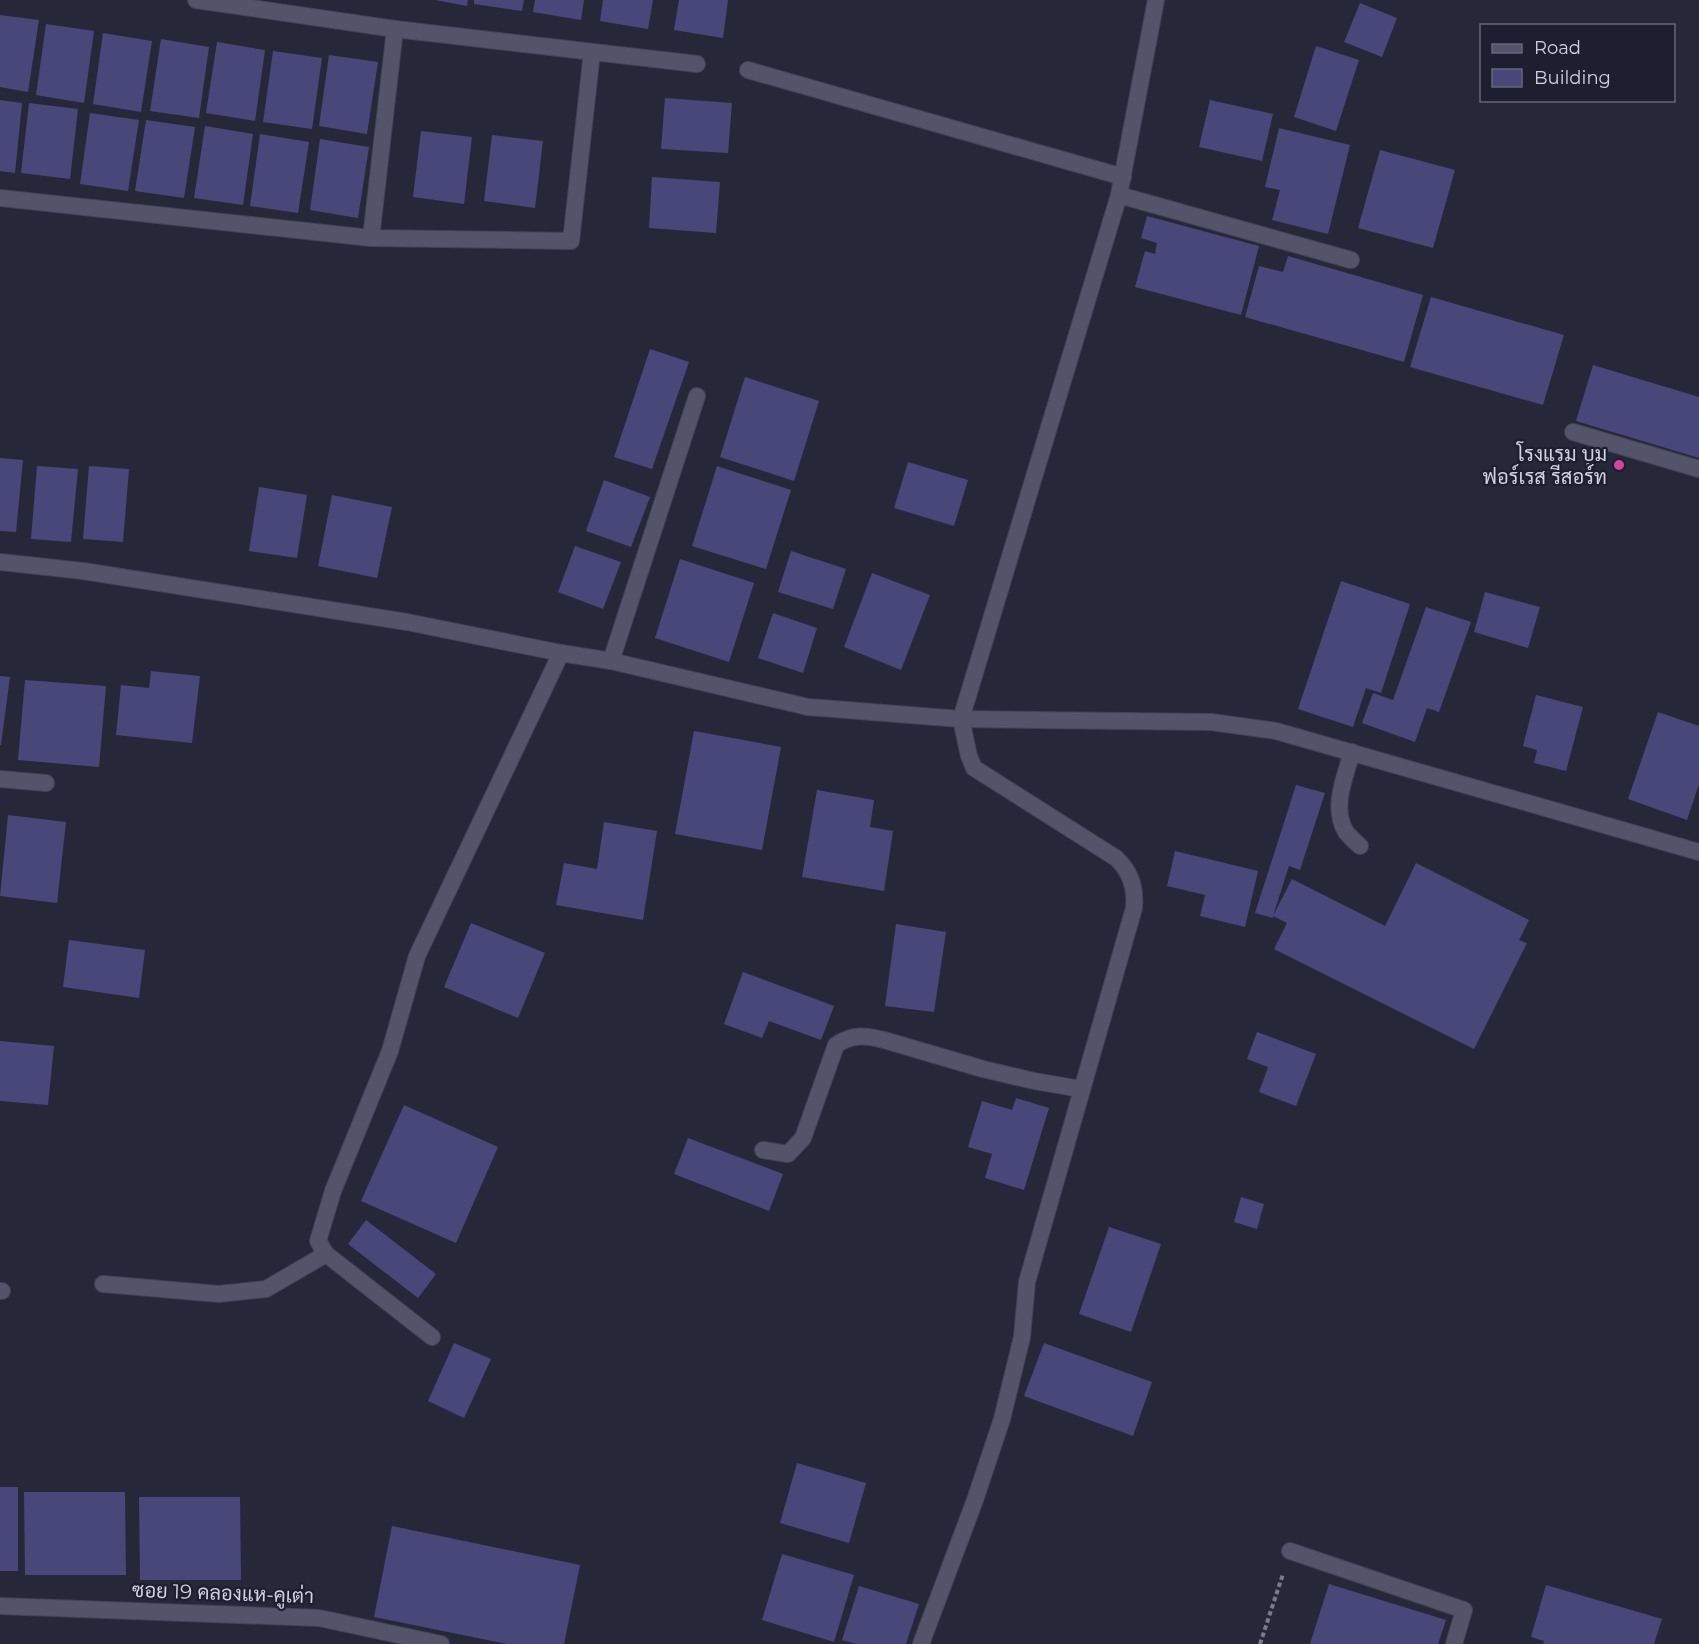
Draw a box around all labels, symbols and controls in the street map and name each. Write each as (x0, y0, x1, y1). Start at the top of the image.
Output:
legend (1480, 24, 1675, 102)
text: Road (1534, 37, 1581, 59)
text: Building (1534, 67, 1611, 89)
place label: โรงแรม บูม ฟอร์เรส รีสอร์ท (1483, 441, 1607, 489)
marker: โรงแรม บูม ฟอร์เรส รีสอร์ท (1612, 458, 1626, 472)
street label: ซอย 19 คลองแห-คูเต่า (132, 1578, 314, 1611)

